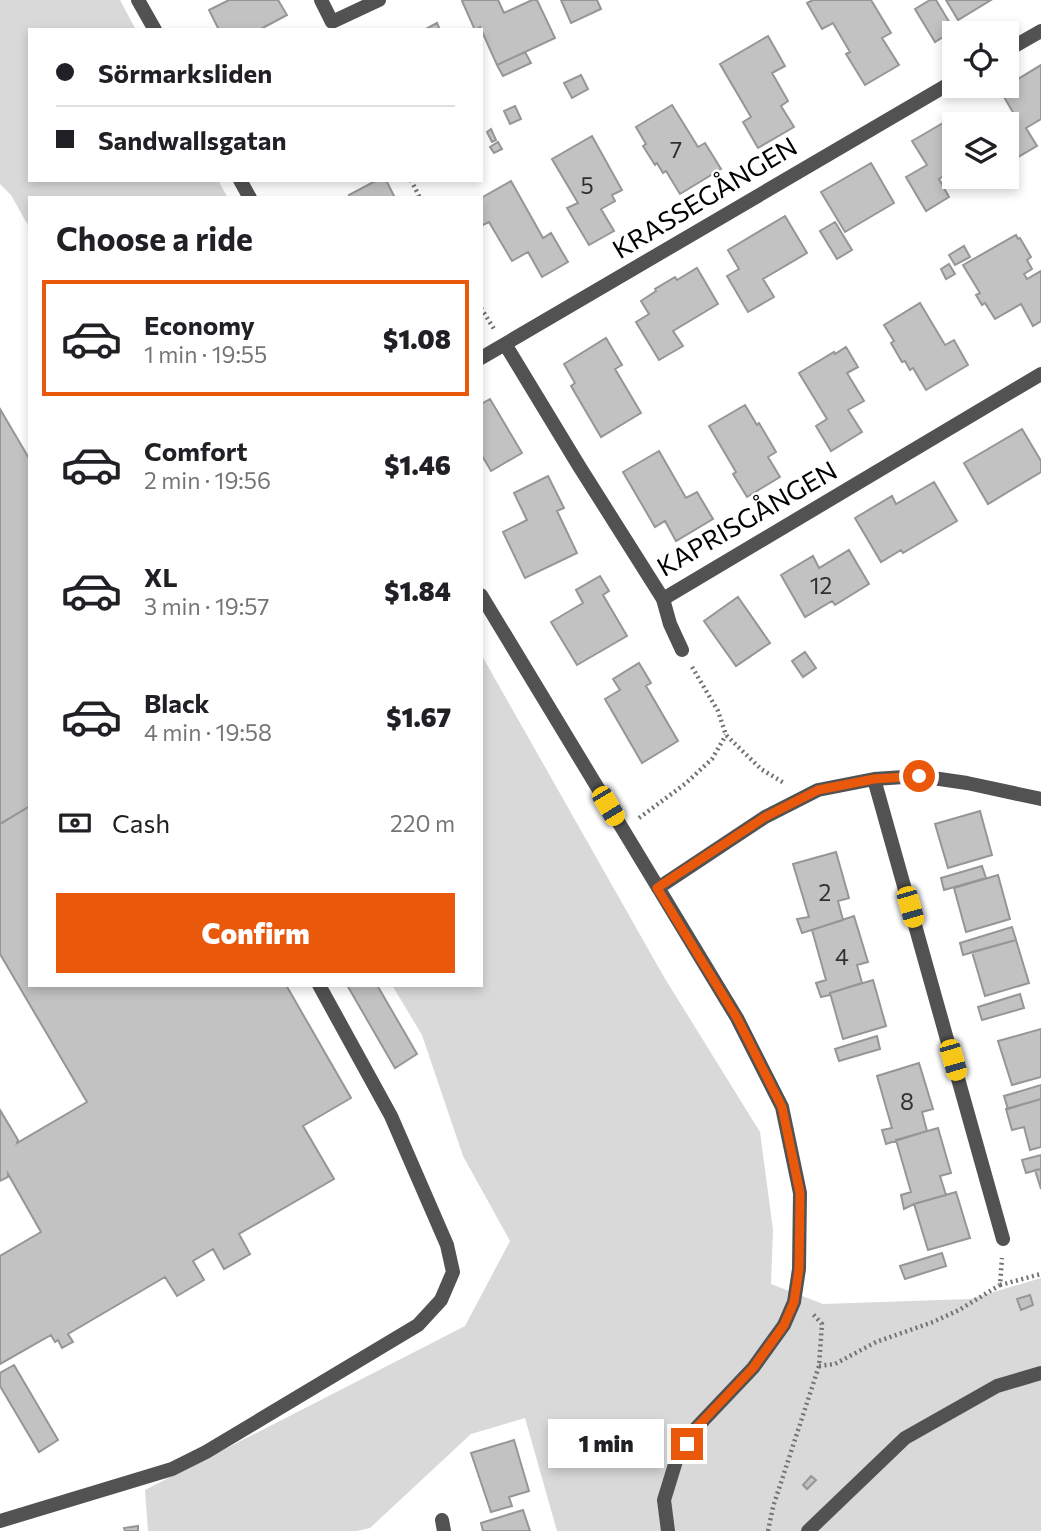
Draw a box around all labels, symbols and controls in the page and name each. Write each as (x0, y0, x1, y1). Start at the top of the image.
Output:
map controls (942, 21, 1019, 189)
button: locate (942, 21, 1019, 98)
text: Sörmarksliden (98, 57, 272, 88)
button: layers (942, 112, 1019, 189)
text: Sandwallsgatan (98, 124, 287, 155)
street label: KRASSEGÅNGEN (606, 129, 802, 264)
house number: 7 (670, 135, 682, 163)
house number: 5 (580, 171, 594, 199)
text: Choose a ride (56, 218, 253, 258)
icon: car (60, 307, 123, 370)
text: Economy (144, 309, 255, 340)
text: $1.08 (383, 323, 451, 354)
text: 1 min · 19:55 (144, 340, 267, 368)
icon: car (60, 433, 123, 496)
text: Comfort (144, 435, 247, 466)
text: $1.46 (384, 449, 451, 480)
street label: KAPRISGÅNGEN (651, 454, 842, 582)
text: 2 min · 19:56 (144, 466, 271, 494)
icon: car (60, 559, 123, 622)
text: XL (144, 561, 178, 592)
house number: 12 (810, 571, 832, 599)
text: $1.84 (384, 575, 451, 606)
text: 3 min · 19:57 (144, 592, 270, 620)
icon: car (60, 685, 123, 748)
text: Black (144, 687, 210, 718)
text: $1.67 (386, 701, 451, 732)
text: 4 min · 19:58 (144, 718, 272, 746)
route start (903, 760, 935, 792)
car (589, 783, 628, 829)
icon: cash (56, 804, 94, 842)
text: Cash (112, 807, 170, 838)
text: 220 m (390, 809, 455, 837)
house number: 2 (819, 878, 831, 906)
car (895, 884, 926, 930)
button: Confirm (56, 893, 455, 973)
house number: 4 (835, 942, 849, 970)
car (938, 1037, 969, 1083)
house number: 8 (900, 1087, 914, 1115)
callout: 1 min (547, 1420, 662, 1468)
route end (671, 1428, 703, 1460)
text: 1 min (578, 1429, 634, 1457)

